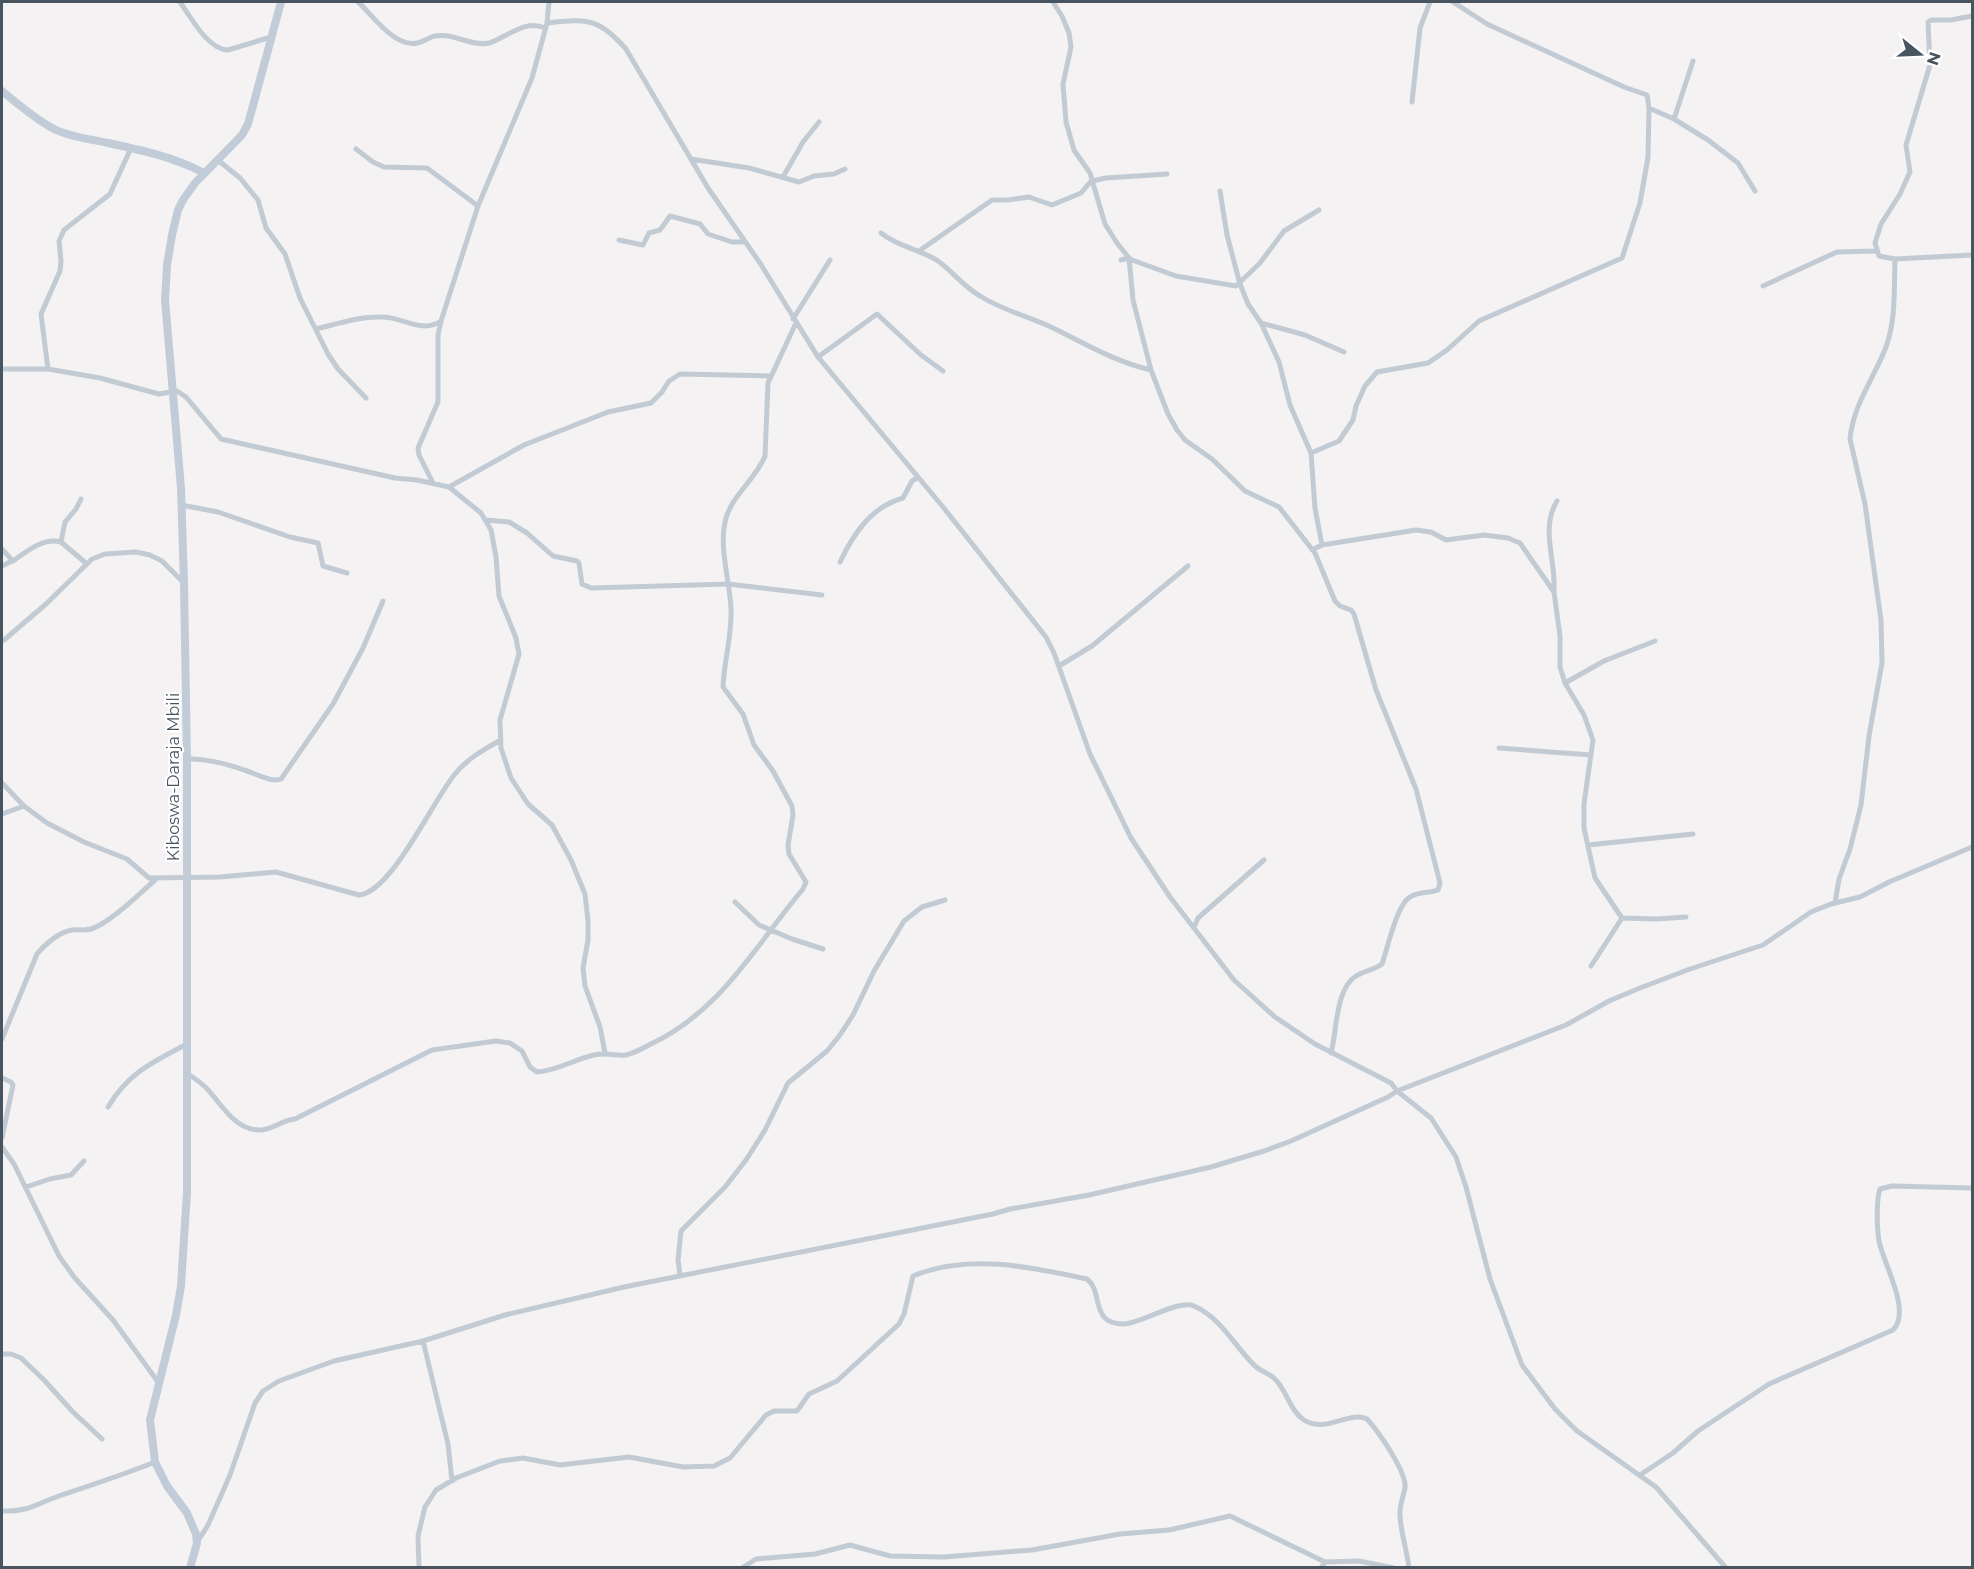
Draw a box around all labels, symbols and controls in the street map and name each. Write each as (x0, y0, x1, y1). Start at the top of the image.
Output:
north arrow (1890, 24, 1950, 84)
text: N (1923, 49, 1945, 68)
street label: Kiboswa-Daraja Mbili (164, 693, 183, 861)

